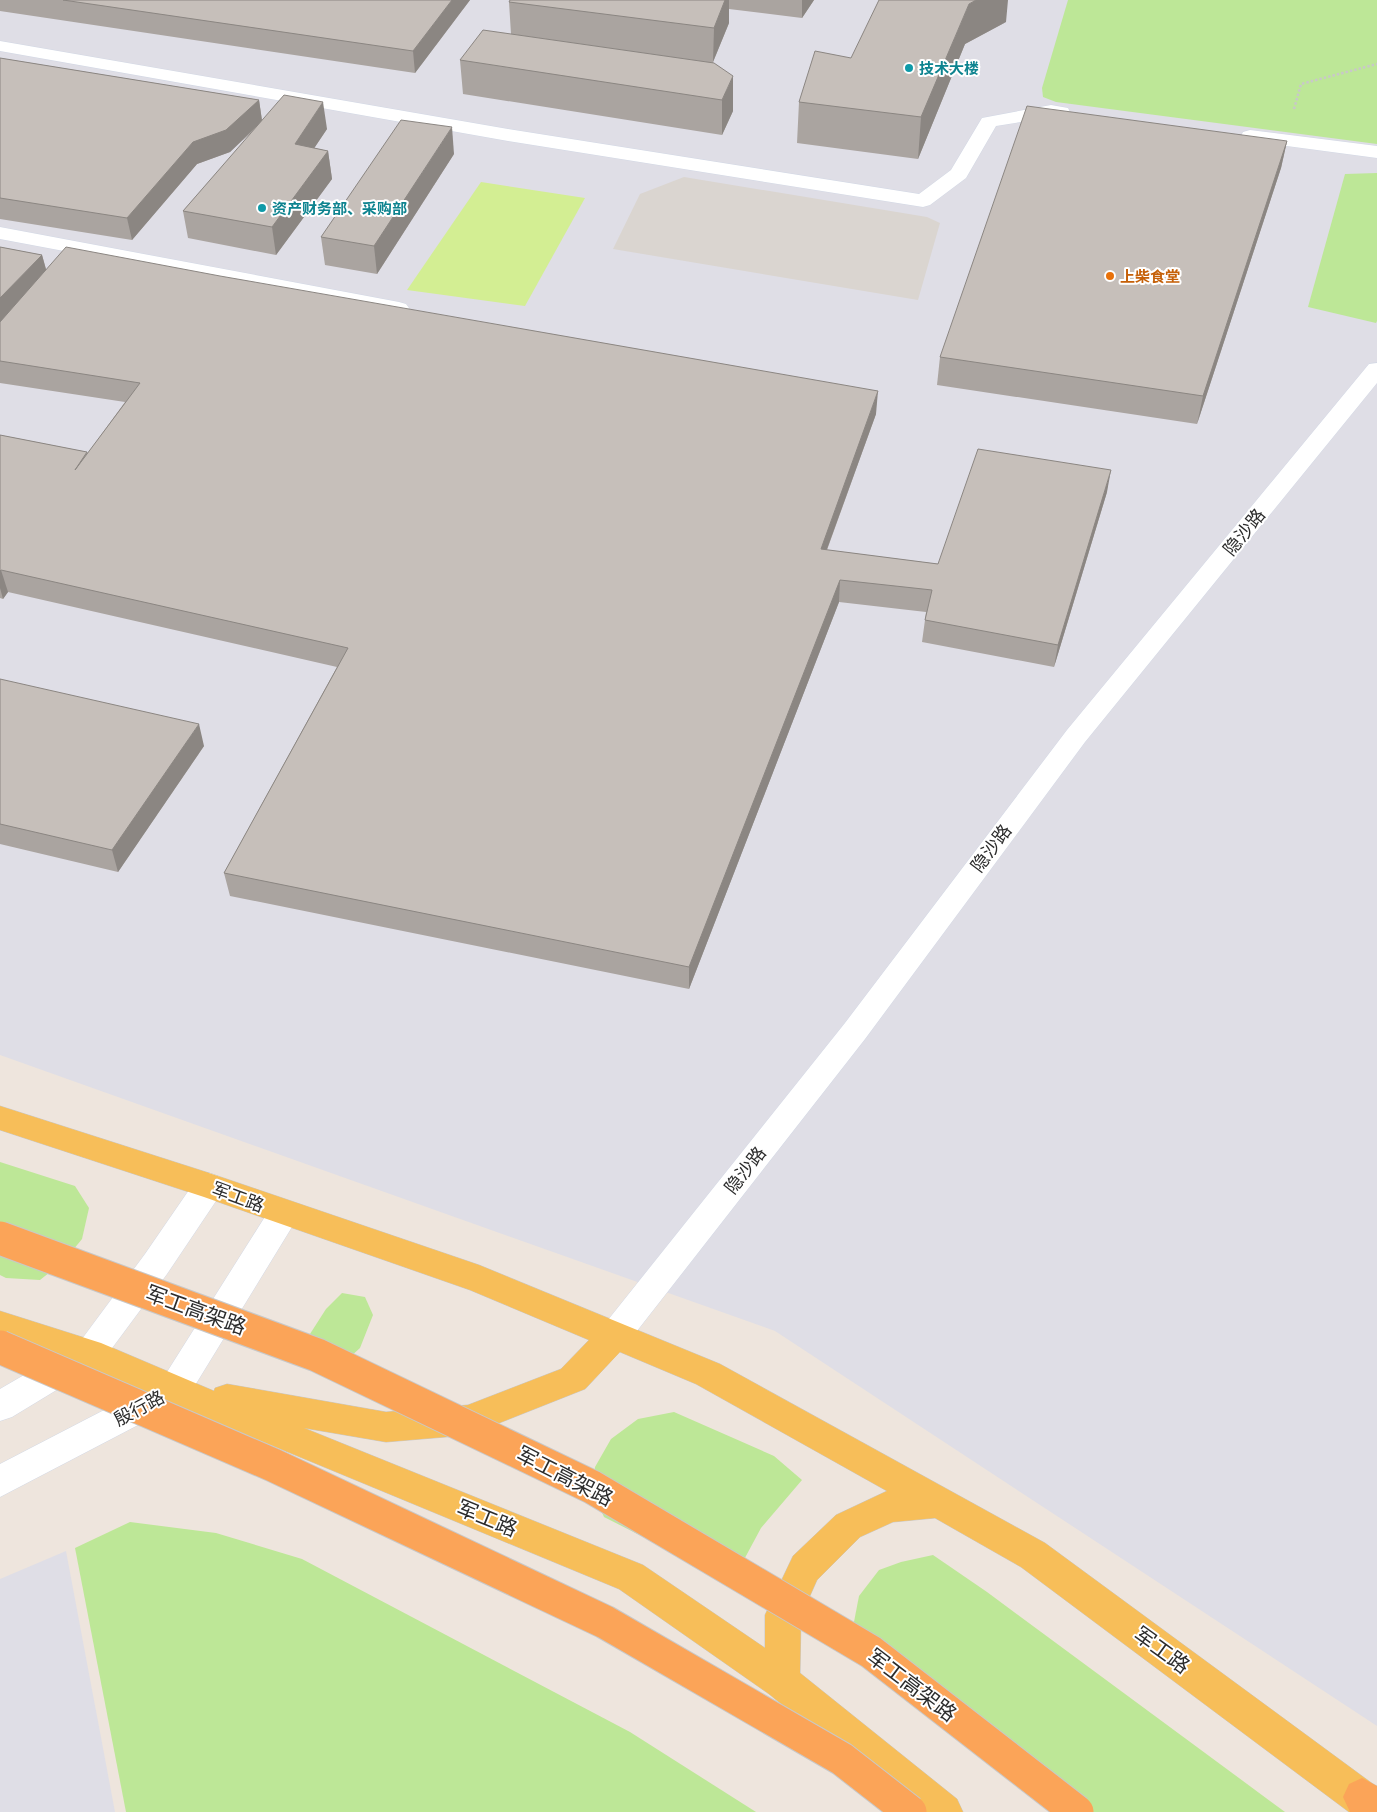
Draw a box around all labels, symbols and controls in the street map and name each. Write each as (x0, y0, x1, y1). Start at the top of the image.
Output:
place label: 技术大楼 (919, 58, 979, 79)
marker: 技术大楼 (903, 62, 915, 74)
place label: 资产财务部、采购部 (272, 198, 407, 219)
marker: 资产财务部、采购部 (256, 202, 268, 214)
place label: 上柴食堂 (1120, 266, 1180, 287)
marker: 上柴食堂 (1104, 270, 1116, 282)
street label: 隐沙路 (1217, 503, 1271, 561)
street label: 隐沙路 (965, 819, 1017, 877)
street label: 隐沙路 (719, 1141, 771, 1199)
street label: 军工路 (208, 1176, 268, 1218)
street label: 军工高架路 (142, 1278, 250, 1342)
street label: 殷行路 (109, 1384, 169, 1432)
street label: 军工高架路 (512, 1439, 618, 1513)
street label: 军工路 (452, 1493, 522, 1543)
street label: 军工路 (1128, 1620, 1196, 1680)
street label: 军工高架路 (861, 1642, 963, 1728)

